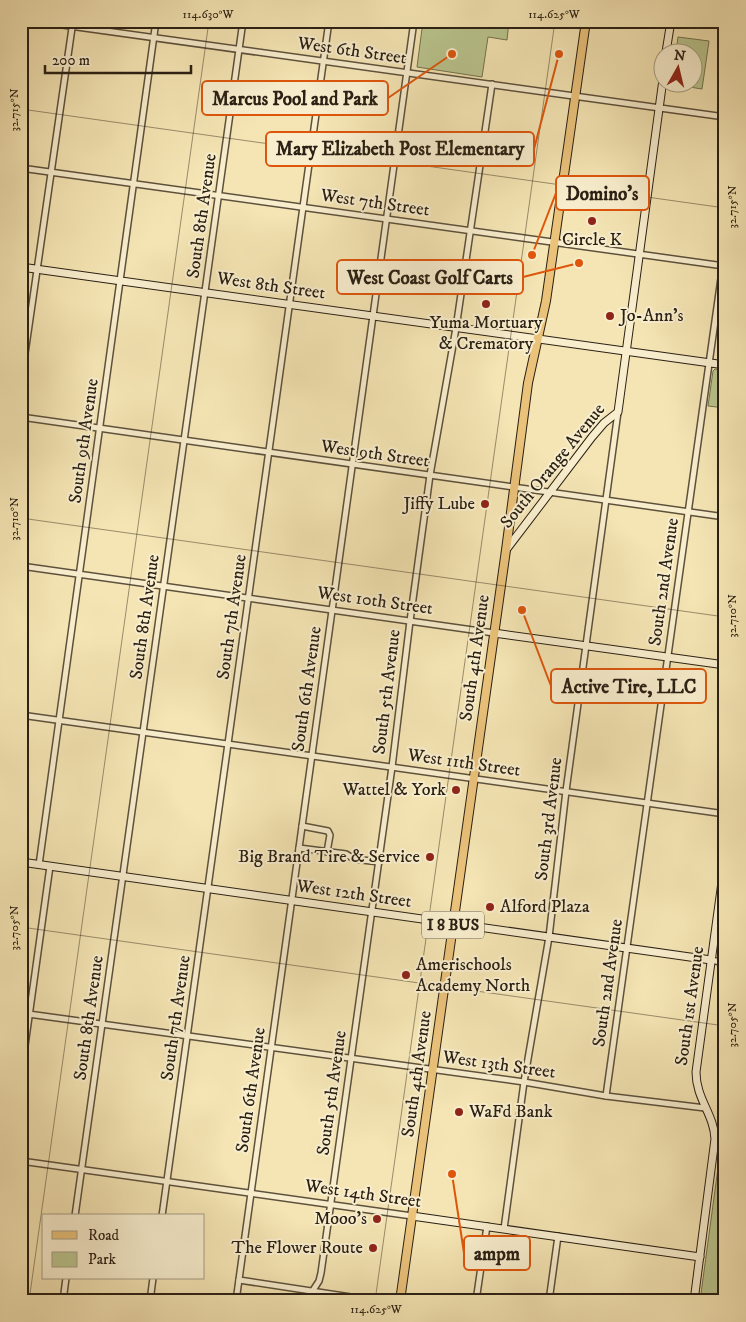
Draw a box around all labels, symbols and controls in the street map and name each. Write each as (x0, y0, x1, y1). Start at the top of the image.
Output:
text: 114.630°W (183, 7, 234, 22)
text: 114.625°W (528, 7, 581, 22)
street label: West 6th Street (295, 32, 408, 70)
scale bar (45, 42, 191, 74)
north arrow (654, 42, 704, 92)
text: N (673, 46, 687, 66)
text: 200 m (52, 51, 90, 70)
callout: Marcus Pool and Park (202, 81, 388, 115)
text: 32.715°N (7, 88, 22, 131)
text: Marcus Pool and Park (212, 88, 379, 111)
callout: Mary Elizabeth Post Elementary (266, 132, 534, 166)
text: Mary Elizabeth Post Elementary (276, 138, 525, 161)
street label: South 8th Avenue (182, 152, 222, 280)
callout: Domino's (556, 176, 649, 210)
text: Domino's (566, 183, 639, 206)
street label: West 7th Street (318, 184, 431, 222)
text: 32.715°N (725, 185, 740, 228)
marker: Circle K (586, 215, 598, 227)
place label: Circle K (562, 229, 622, 251)
callout: West Coast Golf Carts (337, 260, 523, 294)
street label: West 8th Street (214, 267, 327, 305)
text: West Coast Golf Carts (346, 267, 514, 290)
marker: Yuma Mortuary & Crematory (480, 298, 492, 310)
place label: Jo-Ann's (618, 305, 683, 327)
marker: Jo-Ann's (604, 310, 616, 322)
place label: Yuma Mortuary & Crematory (430, 312, 543, 355)
street label: South 9th Avenue (64, 377, 104, 505)
street label: South Orange Avenue (496, 399, 610, 533)
street label: West 9th Street (318, 435, 431, 473)
place label: Jiffy Lube (402, 493, 475, 515)
text: 32.710°N (7, 497, 22, 541)
marker: Jiffy Lube (479, 498, 491, 510)
street label: South 2nd Avenue (644, 517, 684, 647)
street label: South 8th Avenue (125, 553, 165, 681)
street label: South 7th Avenue (212, 553, 252, 681)
street label: West 10th Street (315, 582, 434, 620)
street label: South 4th Avenue (455, 593, 495, 723)
text: 32.710°N (725, 594, 740, 638)
street label: South 6th Avenue (287, 625, 327, 753)
street label: South 5th Avenue (368, 628, 406, 756)
callout: Active Tire, LLC (551, 669, 706, 703)
text: Active Tire, LLC (561, 676, 696, 699)
street label: West 11th Street (405, 744, 522, 782)
street label: South 3rd Avenue (531, 756, 567, 882)
place label: Wattel & York (342, 779, 446, 801)
marker: Wattel & York (450, 784, 462, 796)
place label: Big Brand Tire & Service (238, 846, 420, 868)
marker: Big Brand Tire & Service (424, 851, 436, 863)
street label: West 12th Street (294, 875, 413, 913)
place label: Alford Plaza (500, 896, 590, 918)
marker: Alford Plaza (484, 901, 496, 913)
text: 32.705°N (7, 905, 22, 951)
road number: I 8 BUS (422, 912, 484, 938)
street label: South 2nd Avenue (588, 918, 628, 1048)
street label: South 1st Avenue (671, 945, 709, 1067)
street label: South 8th Avenue (69, 954, 109, 1082)
street label: South 7th Avenue (156, 954, 196, 1082)
place label: Amerischools Academy North (416, 954, 531, 997)
marker: Amerischools Academy North (400, 969, 412, 981)
text: 32.705°N (725, 1002, 740, 1048)
street label: South 4th Avenue (397, 1009, 437, 1139)
street label: South 6th Avenue (231, 1026, 271, 1154)
street label: South 5th Avenue (312, 1029, 352, 1157)
street label: West 13th Street (440, 1046, 557, 1084)
place label: WaFd Bank (468, 1101, 553, 1123)
marker: WaFd Bank (453, 1106, 465, 1118)
street label: West 14th Street (302, 1175, 423, 1213)
place label: Mooo's (314, 1208, 367, 1230)
marker: Mooo's (371, 1213, 383, 1225)
legend (42, 1214, 205, 1280)
text: Road (88, 1226, 120, 1245)
callout: ampm (464, 1236, 530, 1270)
place label: The Flower Route (231, 1237, 363, 1259)
marker: The Flower Route (367, 1242, 379, 1254)
text: ampm (474, 1243, 521, 1266)
text: Park (88, 1250, 117, 1269)
text: 114.625°W (350, 1302, 403, 1317)

